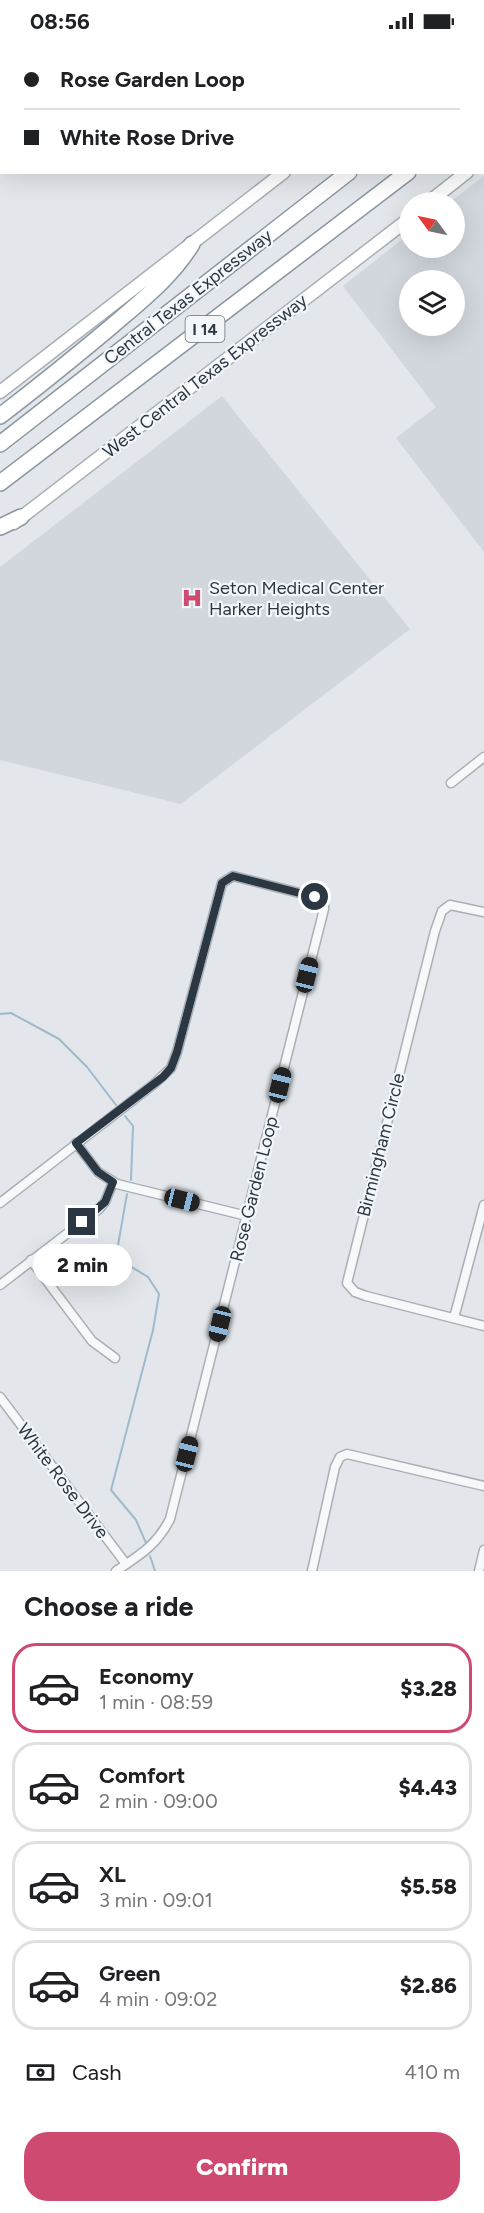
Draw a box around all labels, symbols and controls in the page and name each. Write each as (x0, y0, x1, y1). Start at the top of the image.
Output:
text: 08:56 (30, 8, 90, 35)
text: Rose Garden Loop (60, 66, 245, 93)
text: White Rose Drive (60, 124, 234, 151)
north arrow (399, 192, 465, 258)
map controls (399, 192, 465, 336)
street label: Central Texas Expressway (100, 224, 277, 369)
button: layers (399, 270, 465, 336)
street label: West Central Texas Expressway (98, 289, 312, 463)
road number: I 14 (186, 316, 224, 342)
place label: Seton Medical Center Harker Heights (209, 577, 384, 620)
hospital icon: Seton Medical Center Harker Heights (180, 586, 204, 610)
route start (301, 883, 328, 910)
car (294, 955, 320, 995)
car (267, 1065, 293, 1105)
street label: Birmingham Circle (353, 1071, 410, 1219)
street label: Rose Garden Loop (225, 1114, 283, 1264)
car (162, 1187, 202, 1213)
route end (68, 1208, 95, 1235)
callout: 2 min (32, 1243, 132, 1285)
text: 2 min (57, 1253, 108, 1277)
car (207, 1304, 233, 1344)
street label: White Rose Drive (13, 1419, 114, 1543)
car (174, 1434, 200, 1474)
text: Choose a ride (24, 1590, 193, 1623)
icon: car (27, 1661, 81, 1715)
text: Economy (99, 1663, 194, 1690)
text: $3.28 (400, 1675, 457, 1702)
text: 1 min · 08:59 (99, 1690, 213, 1714)
icon: car (27, 1760, 81, 1814)
text: Comfort (99, 1762, 185, 1789)
text: $4.43 (399, 1774, 457, 1801)
text: 2 min · 09:00 (99, 1789, 218, 1813)
icon: car (27, 1859, 81, 1913)
text: XL (99, 1861, 126, 1888)
text: $5.58 (400, 1873, 457, 1900)
text: 3 min · 09:01 (99, 1888, 213, 1912)
icon: car (27, 1958, 81, 2012)
text: Green (99, 1960, 161, 1987)
text: $2.86 (400, 1972, 457, 1999)
text: 4 min · 09:02 (99, 1987, 217, 2011)
icon: cash (24, 2056, 57, 2089)
text: Cash (72, 2059, 122, 2086)
text: 410 m (405, 2060, 460, 2084)
button: Confirm (24, 2132, 460, 2201)

